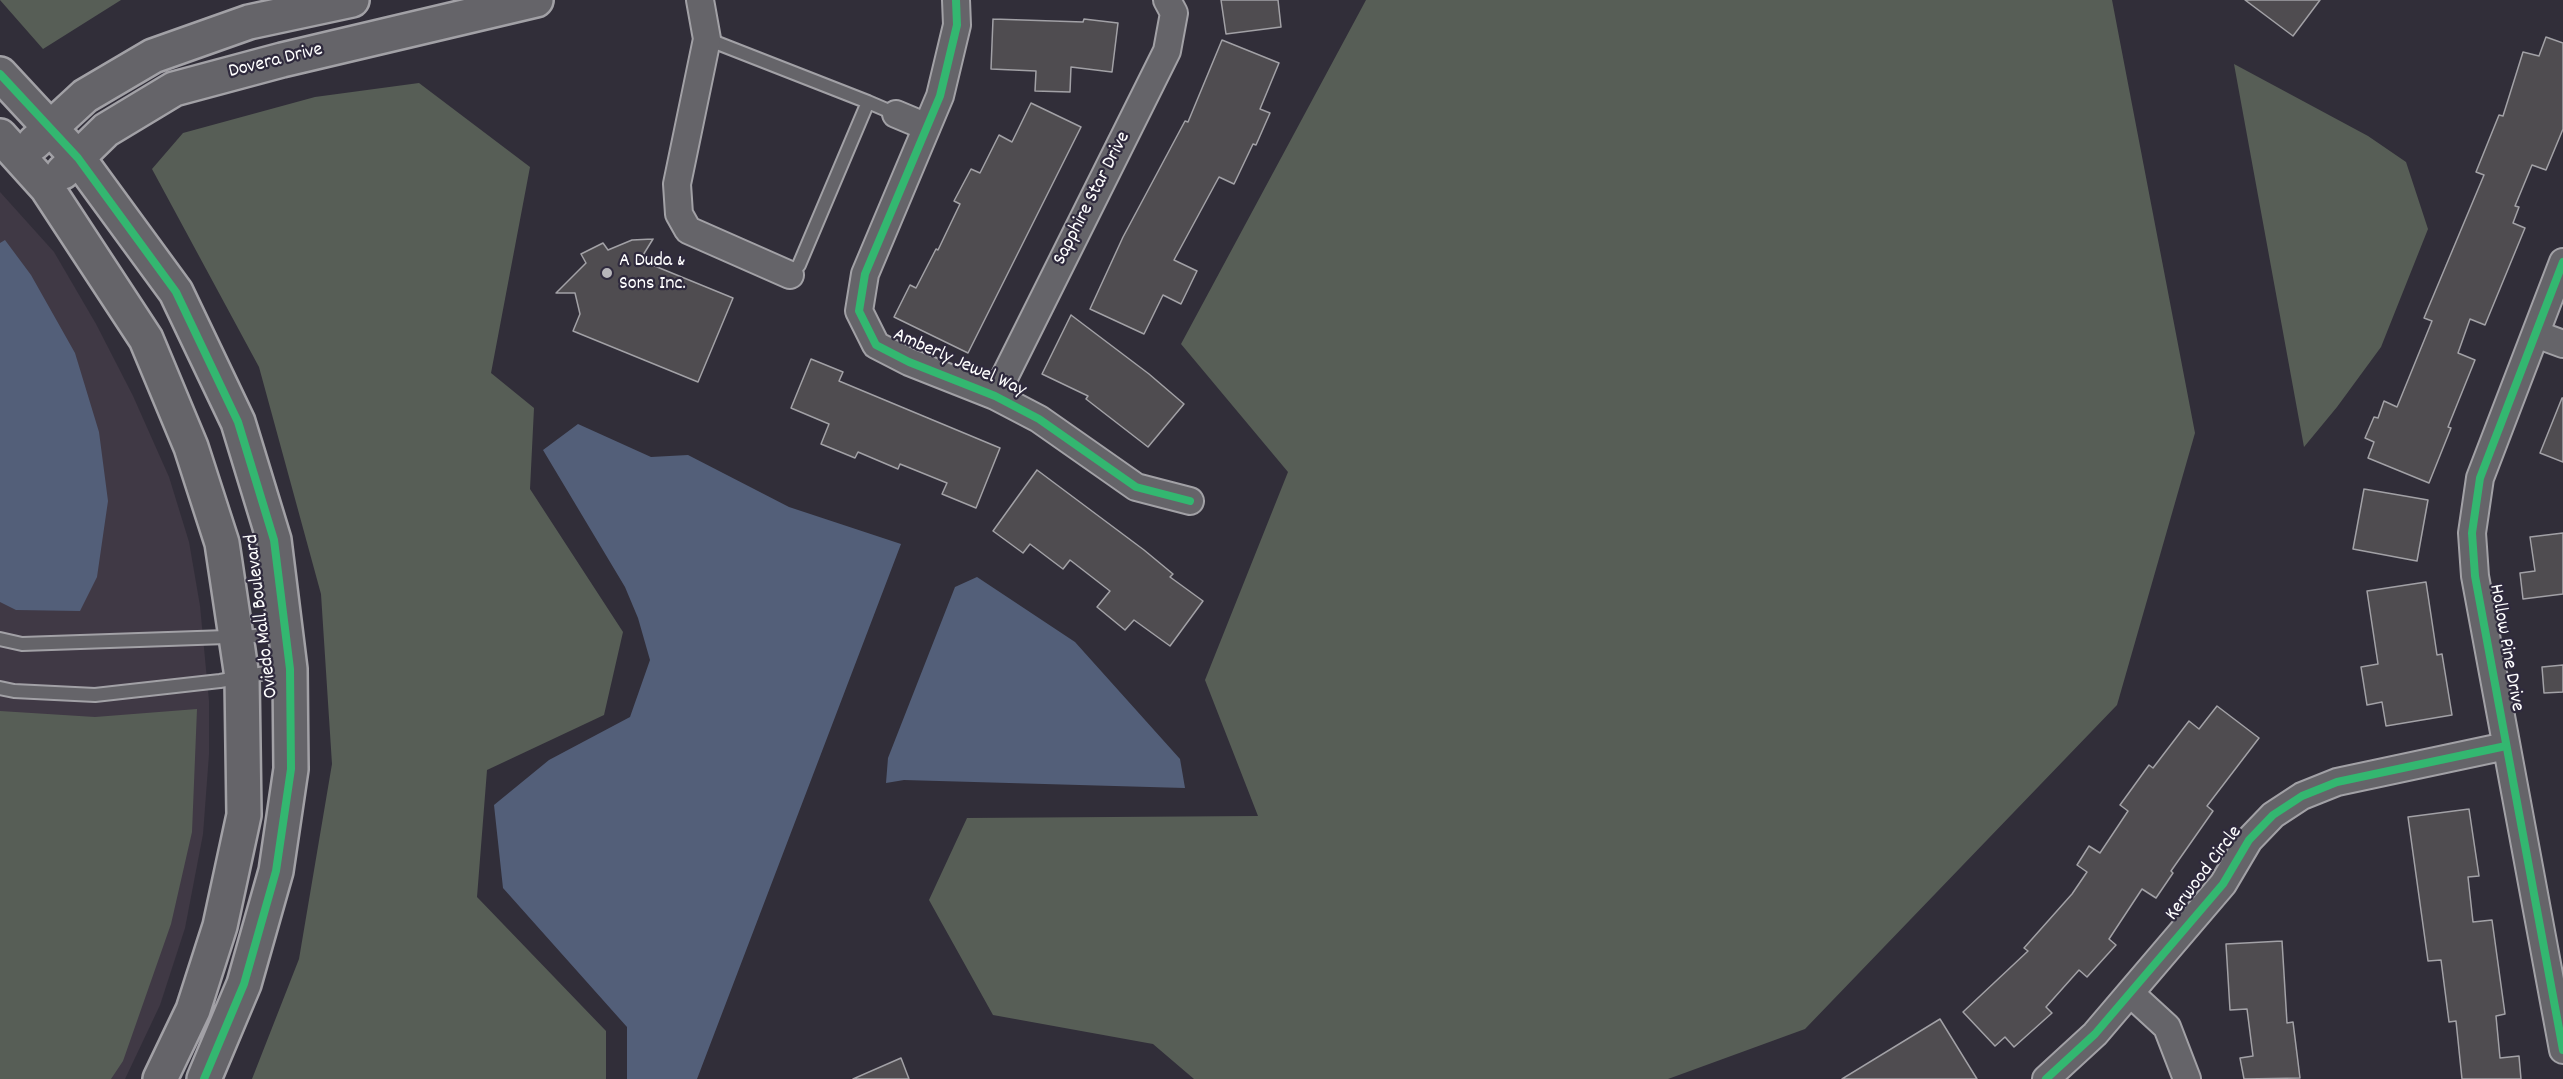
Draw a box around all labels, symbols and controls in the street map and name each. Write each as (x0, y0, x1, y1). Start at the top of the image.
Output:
street label: Dovera Drive (226, 39, 326, 85)
street label: Sapphire Star Drive (1049, 128, 1137, 270)
place label: A Duda & Sons Inc. (619, 250, 686, 297)
marker: A Duda & Sons Inc. (600, 266, 614, 280)
street label: Amberly Jewel Way (889, 324, 1029, 404)
street label: Oviedo Mall Boulevard (241, 532, 285, 700)
street label: Hollow Pine Drive (2482, 582, 2528, 714)
street label: Kerwood Circle (2162, 822, 2248, 926)

